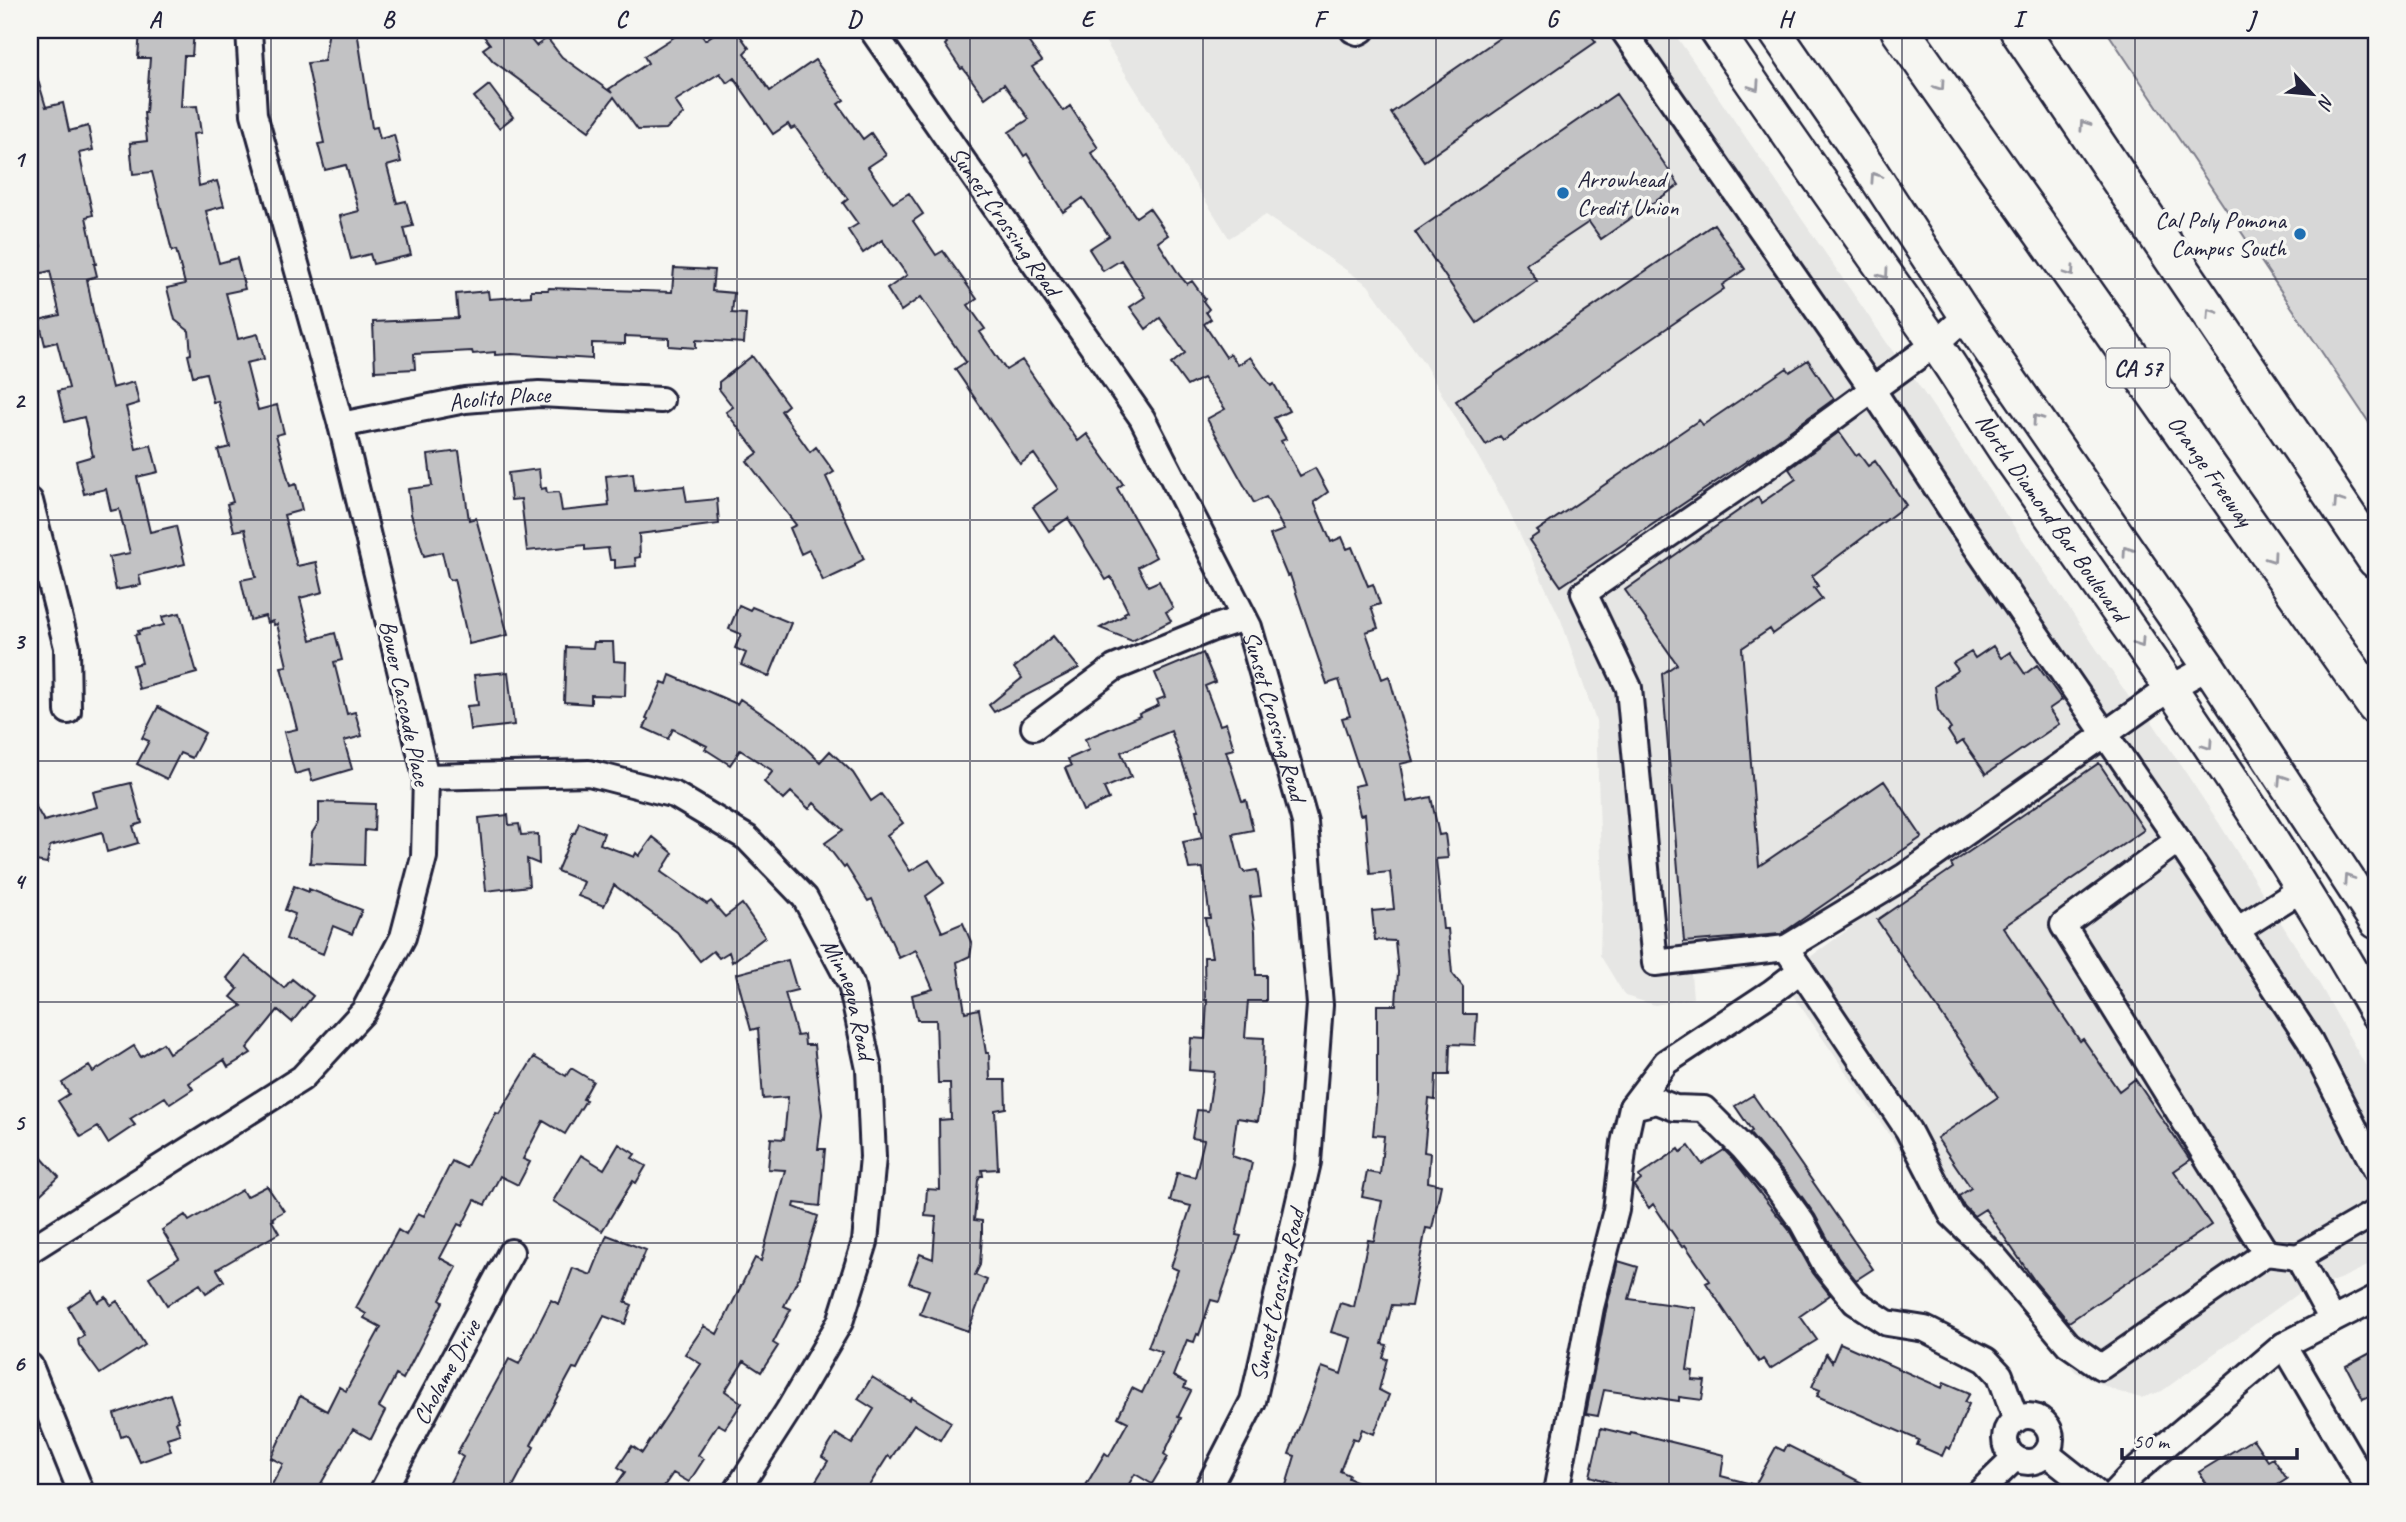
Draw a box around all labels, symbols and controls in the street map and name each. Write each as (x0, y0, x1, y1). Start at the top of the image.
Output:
text: A (149, 5, 163, 34)
text: B (382, 5, 396, 34)
text: C (616, 5, 630, 34)
text: D (847, 5, 863, 34)
text: E (1081, 5, 1097, 34)
text: F (1314, 5, 1330, 34)
text: G (1546, 5, 1561, 34)
text: H (1778, 5, 1796, 34)
text: I (2013, 5, 2028, 34)
text: J (2245, 5, 2258, 34)
north arrow (2276, 60, 2346, 130)
one-way arrow (1932, 78, 1944, 91)
one-way arrow (1746, 79, 1759, 92)
text: N (2312, 90, 2340, 114)
one-way arrow (2079, 120, 2092, 133)
street label: Sunset Crossing Road (943, 141, 1070, 305)
text: 1 (14, 145, 27, 174)
place label: Arrowhead Credit Union (1577, 164, 1679, 222)
one-way arrow (1871, 172, 1884, 185)
marker: Arrowhead Credit Union (1555, 185, 1571, 201)
place label: Cal Poly Pomona Campus South (2155, 205, 2287, 263)
marker: Cal Poly Pomona Campus South (2292, 226, 2308, 242)
one-way arrow (2062, 264, 2075, 277)
one-way arrow (1876, 266, 1888, 279)
one-way arrow (2206, 308, 2219, 321)
road number: CA 57 (2106, 348, 2170, 388)
street label: Acolito Place (446, 379, 553, 418)
text: 2 (14, 386, 27, 415)
street label: North Diamond Bar Boulevard (1969, 408, 2137, 630)
street label: Orange Freeway (2161, 409, 2261, 534)
one-way arrow (2033, 414, 2045, 427)
one-way arrow (2334, 497, 2346, 510)
one-way arrow (2123, 546, 2135, 559)
one-way arrow (2264, 550, 2276, 563)
street label: Bower Cascade Place (373, 618, 438, 791)
text: 3 (14, 627, 27, 656)
street label: Sunset Crossing Road (1236, 627, 1314, 808)
one-way arrow (2132, 635, 2145, 648)
one-way arrow (2200, 737, 2213, 750)
one-way arrow (2277, 774, 2290, 787)
text: 4 (14, 867, 27, 896)
one-way arrow (2344, 874, 2356, 887)
street label: Minnequa Road (814, 933, 882, 1065)
text: 5 (14, 1108, 26, 1137)
street label: Sunset Crossing Road (1243, 1203, 1312, 1384)
street label: Cholame Drive (406, 1313, 488, 1430)
text: 6 (14, 1349, 27, 1378)
scale bar (2122, 1417, 2298, 1461)
text: 50 m (2133, 1428, 2171, 1454)

